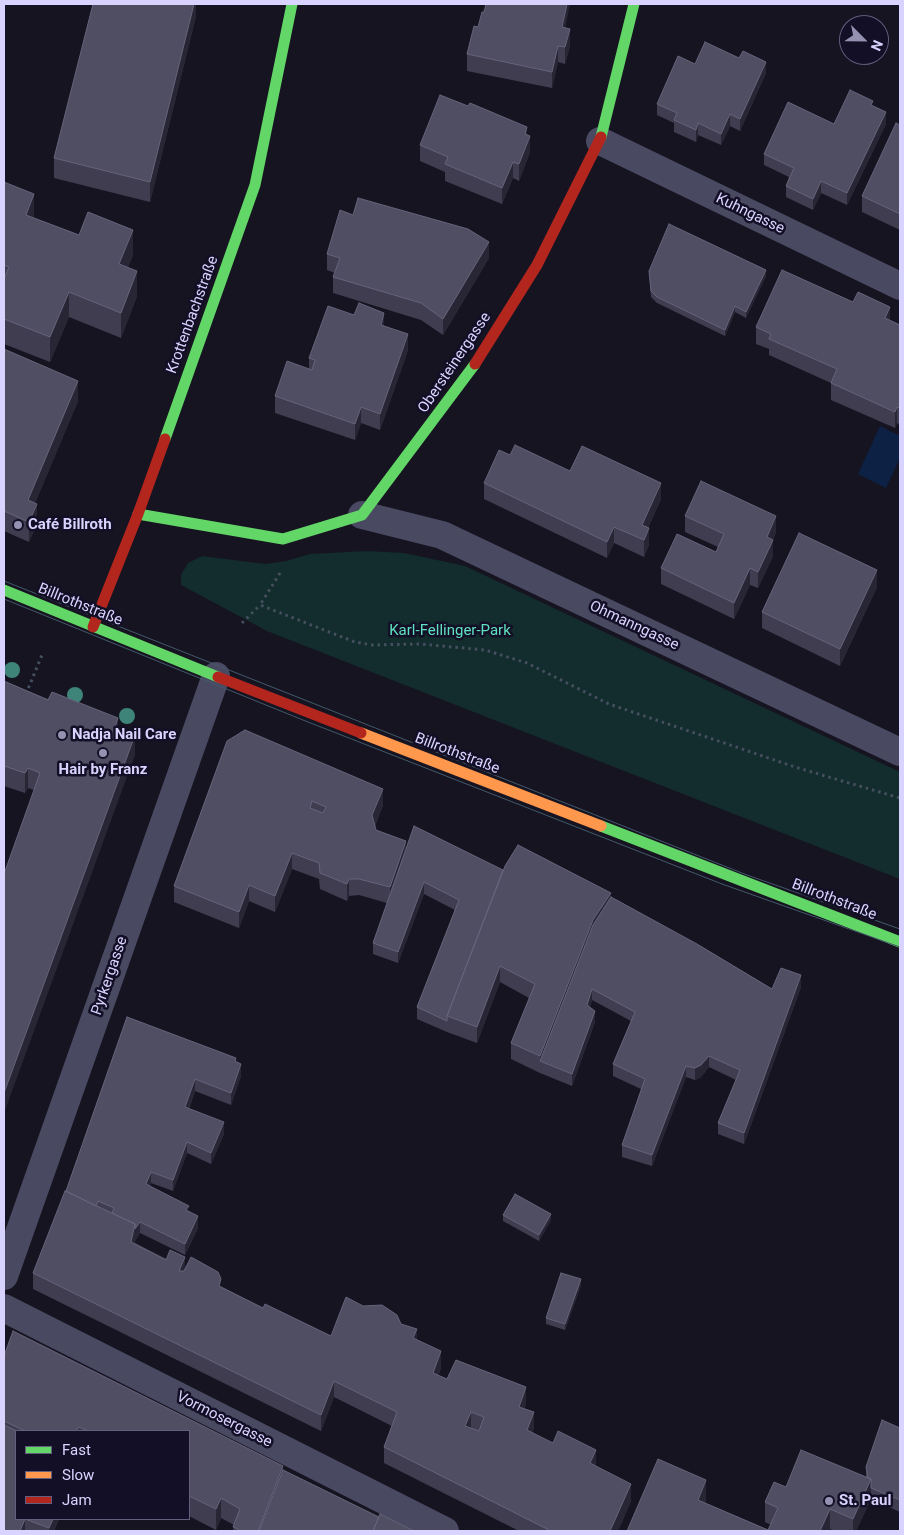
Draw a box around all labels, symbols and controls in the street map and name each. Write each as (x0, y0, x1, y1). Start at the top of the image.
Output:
north arrow (839, 15, 889, 65)
text: N (868, 38, 886, 53)
street label: Kuhngasse (713, 190, 787, 238)
street label: Krottenbachstraße (163, 254, 223, 376)
street label: Obersteinergasse (415, 309, 495, 417)
place label: Café Billroth (28, 516, 112, 534)
marker: Café Billroth (12, 519, 24, 531)
street label: Billrothstraße (35, 580, 125, 630)
street label: Ohmanngasse (586, 597, 682, 655)
park label: Karl-Fellinger-Park (389, 622, 511, 640)
place label: Nadja Nail Care (72, 726, 176, 744)
marker: Nadja Nail Care (56, 729, 68, 741)
street label: Billrothstraße (412, 730, 502, 778)
marker: Hair by Franz (97, 747, 109, 759)
place label: Hair by Franz (59, 761, 147, 779)
street label: Billrothstraße (789, 876, 879, 924)
street label: Pyrkergasse (88, 934, 132, 1018)
street label: Vormosergasse (173, 1388, 275, 1452)
legend (15, 1430, 190, 1520)
text: Fast (62, 1441, 91, 1459)
text: Slow (62, 1466, 94, 1484)
text: Jam (62, 1491, 92, 1509)
place label: St. Paul (839, 1492, 891, 1510)
marker: St. Paul (823, 1495, 835, 1507)

